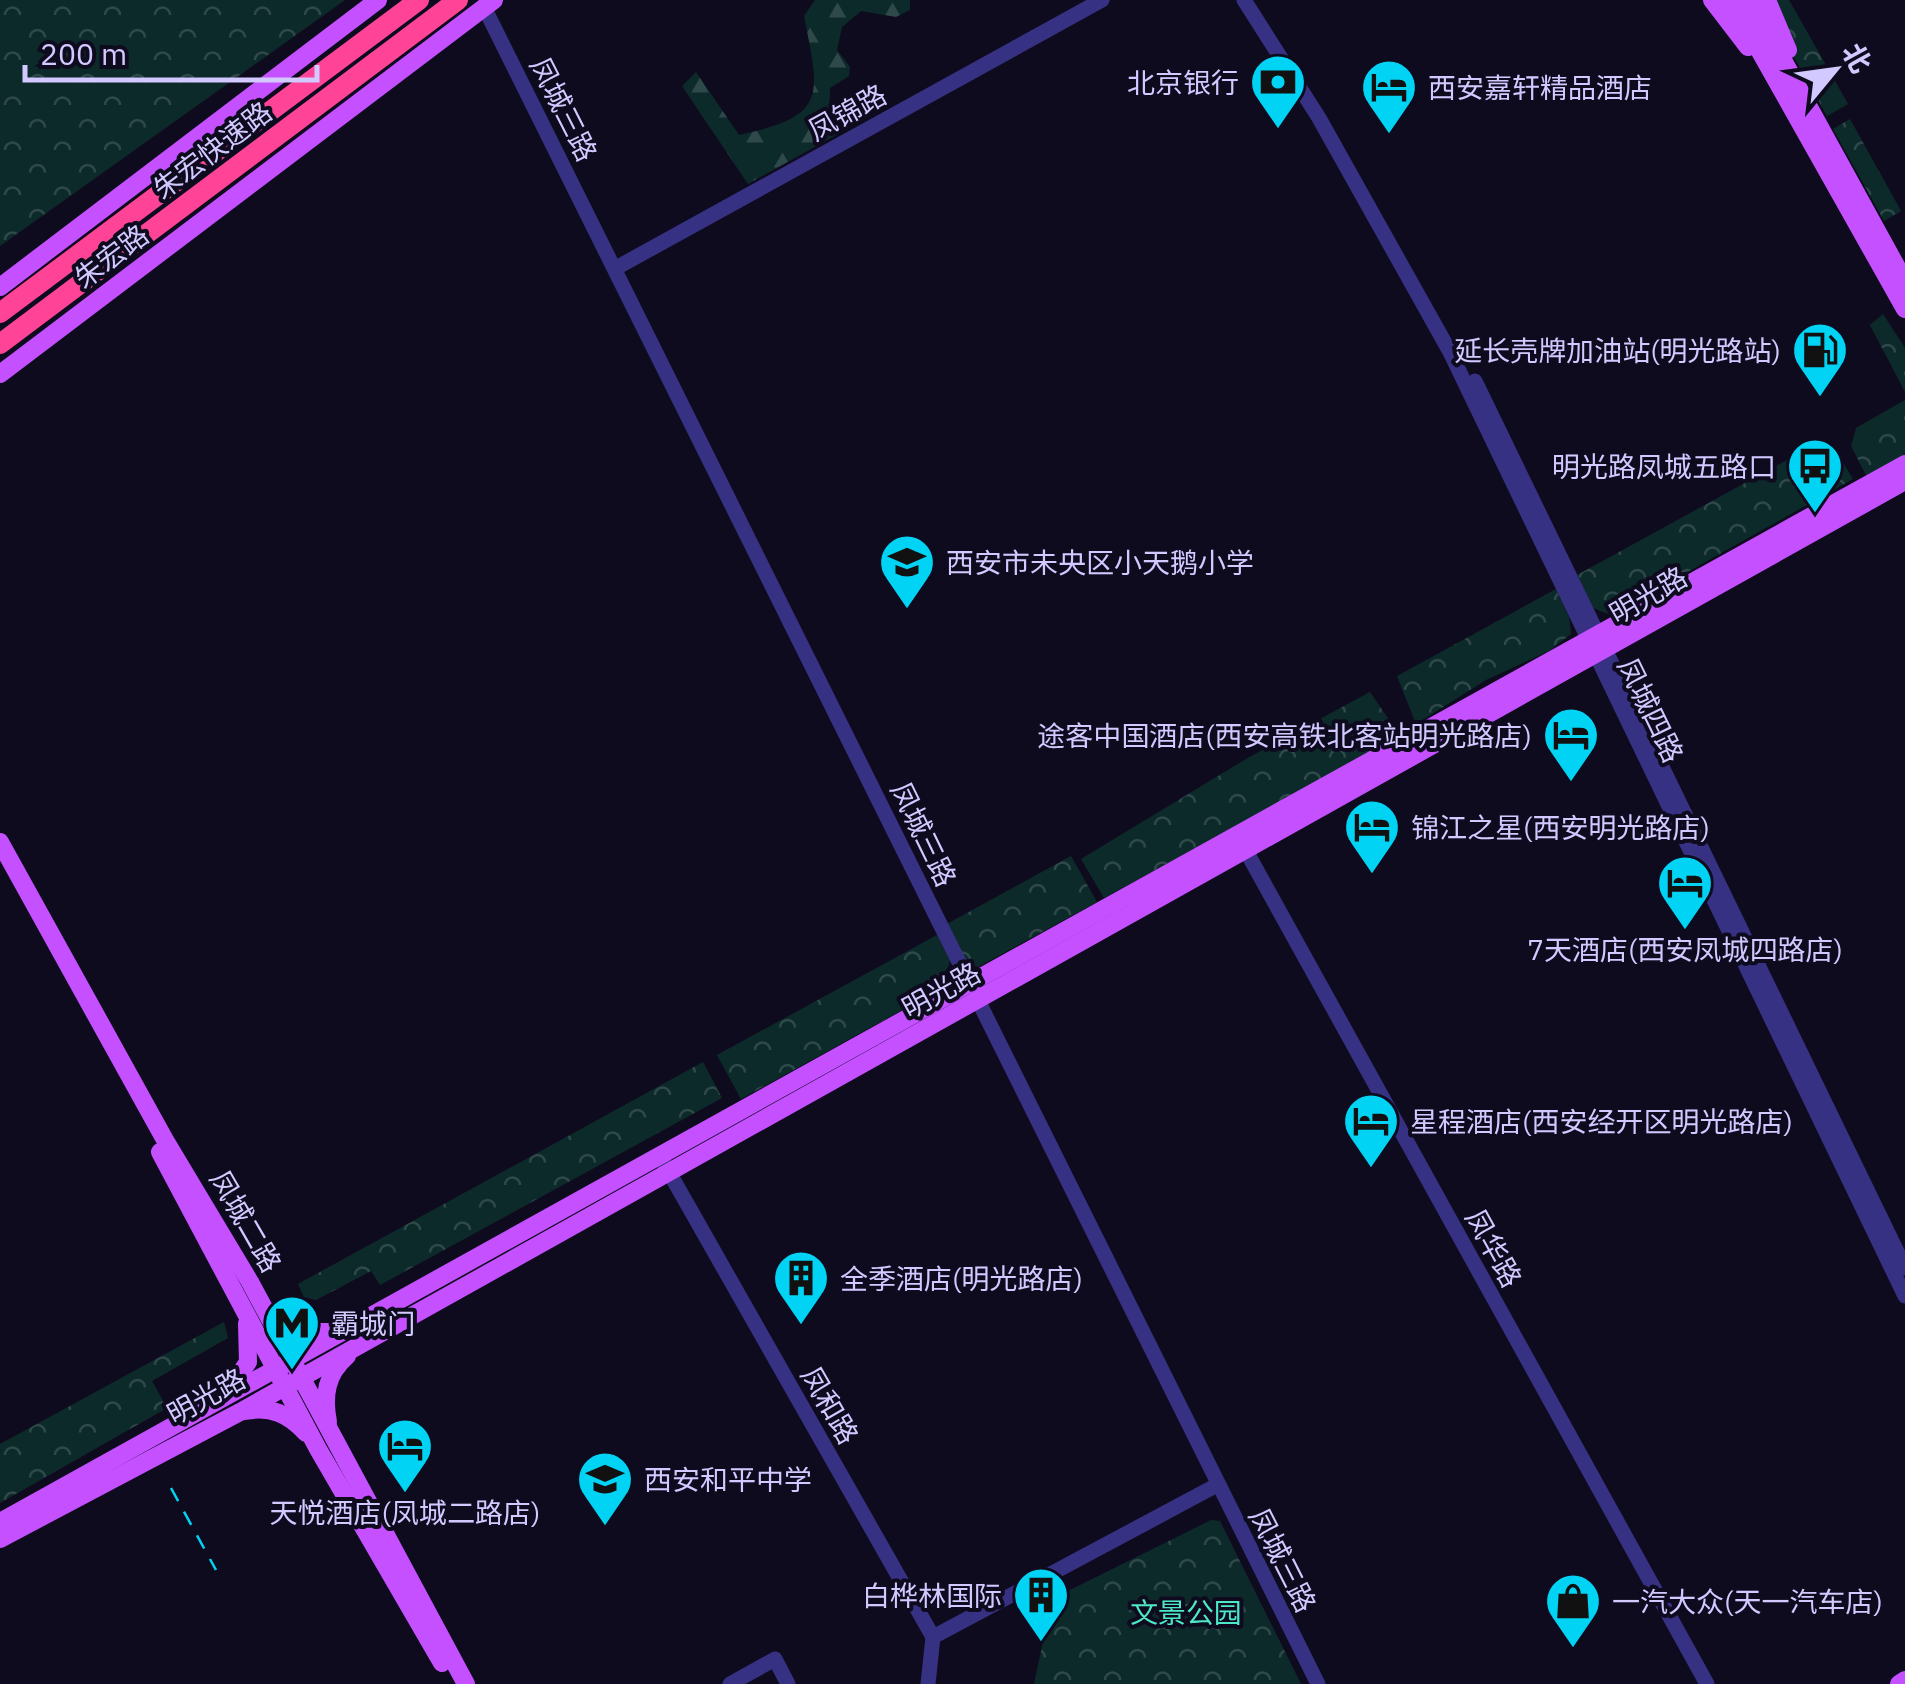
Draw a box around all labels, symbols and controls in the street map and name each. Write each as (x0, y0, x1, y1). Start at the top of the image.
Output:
scale bar (25, 20, 318, 82)
north arrow (1785, 20, 1885, 120)
text: 200 m (40, 34, 127, 73)
text: 北 (1834, 36, 1880, 79)
street label: 凤城三路 (522, 51, 606, 167)
bank icon: 北京银行 (1248, 52, 1308, 131)
hotel icon: 西安嘉轩精品酒店 (1359, 57, 1419, 136)
place label: 北京银行 (1127, 64, 1239, 101)
place label: 西安嘉轩精品酒店 (1428, 69, 1652, 106)
street label: 凤锦路 (801, 75, 893, 149)
street label: 朱宏快速路 (145, 93, 279, 207)
street label: 朱宏路 (66, 216, 156, 296)
fuel station icon: 延长壳牌加油站(明光路站) (1790, 320, 1850, 399)
place label: 延长壳牌加油站(明光路站) (1454, 332, 1781, 369)
bus stop icon: 明光路凤城五路口 (1785, 436, 1845, 515)
place label: 明光路凤城五路口 (1552, 448, 1776, 485)
school or university icon: 西安市未央区小天鹅小学 (877, 532, 937, 611)
place label: 西安市未央区小天鹅小学 (946, 544, 1254, 581)
street label: 明光路 (1602, 558, 1694, 632)
street label: 凤城四路 (1610, 652, 1692, 768)
hotel icon: 途客中国酒店(西安高铁北客站明光路店) (1541, 705, 1601, 784)
place label: 途客中国酒店(西安高铁北客站明光路店) (1037, 717, 1532, 754)
street label: 凤城三路 (883, 776, 965, 892)
hotel icon: 锦江之星(西安明光路店) (1342, 797, 1402, 876)
place label: 锦江之星(西安明光路店) (1411, 809, 1710, 846)
hotel icon: 7天酒店(西安凤城四路店) (1655, 853, 1715, 932)
place label: 7天酒店(西安凤城四路店) (1527, 931, 1843, 968)
street label: 明光路 (895, 953, 987, 1027)
hotel icon: 星程酒店(西安经开区明光路店) (1341, 1091, 1401, 1170)
place label: 星程酒店(西安经开区明光路店) (1410, 1103, 1793, 1140)
street label: 凤城二路 (202, 1163, 290, 1279)
street label: 凤华路 (1457, 1202, 1531, 1294)
building icon: 全季酒店(明光路店) (771, 1248, 831, 1327)
place label: 全季酒店(明光路店) (840, 1260, 1083, 1297)
metro station icon: 霸城门 (262, 1293, 322, 1372)
place label: 霸城门 (331, 1305, 415, 1342)
street label: 明光路 (160, 1359, 252, 1433)
street label: 凤和路 (793, 1359, 867, 1451)
hotel icon: 天悦酒店(凤城二路店) (375, 1416, 435, 1495)
school or university icon: 西安和平中学 (575, 1449, 635, 1528)
place label: 西安和平中学 (644, 1461, 812, 1498)
place label: 天悦酒店(凤城二路店) (270, 1494, 540, 1531)
street label: 凤城三路 (1241, 1502, 1325, 1618)
building icon: 白桦林国际 (1011, 1565, 1071, 1644)
shop icon: 一汽大众(天一汽车店) (1543, 1571, 1603, 1650)
place label: 白桦林国际 (862, 1577, 1002, 1614)
place label: 一汽大众(天一汽车店) (1612, 1583, 1883, 1620)
park label: 文景公园 (1130, 1594, 1242, 1631)

